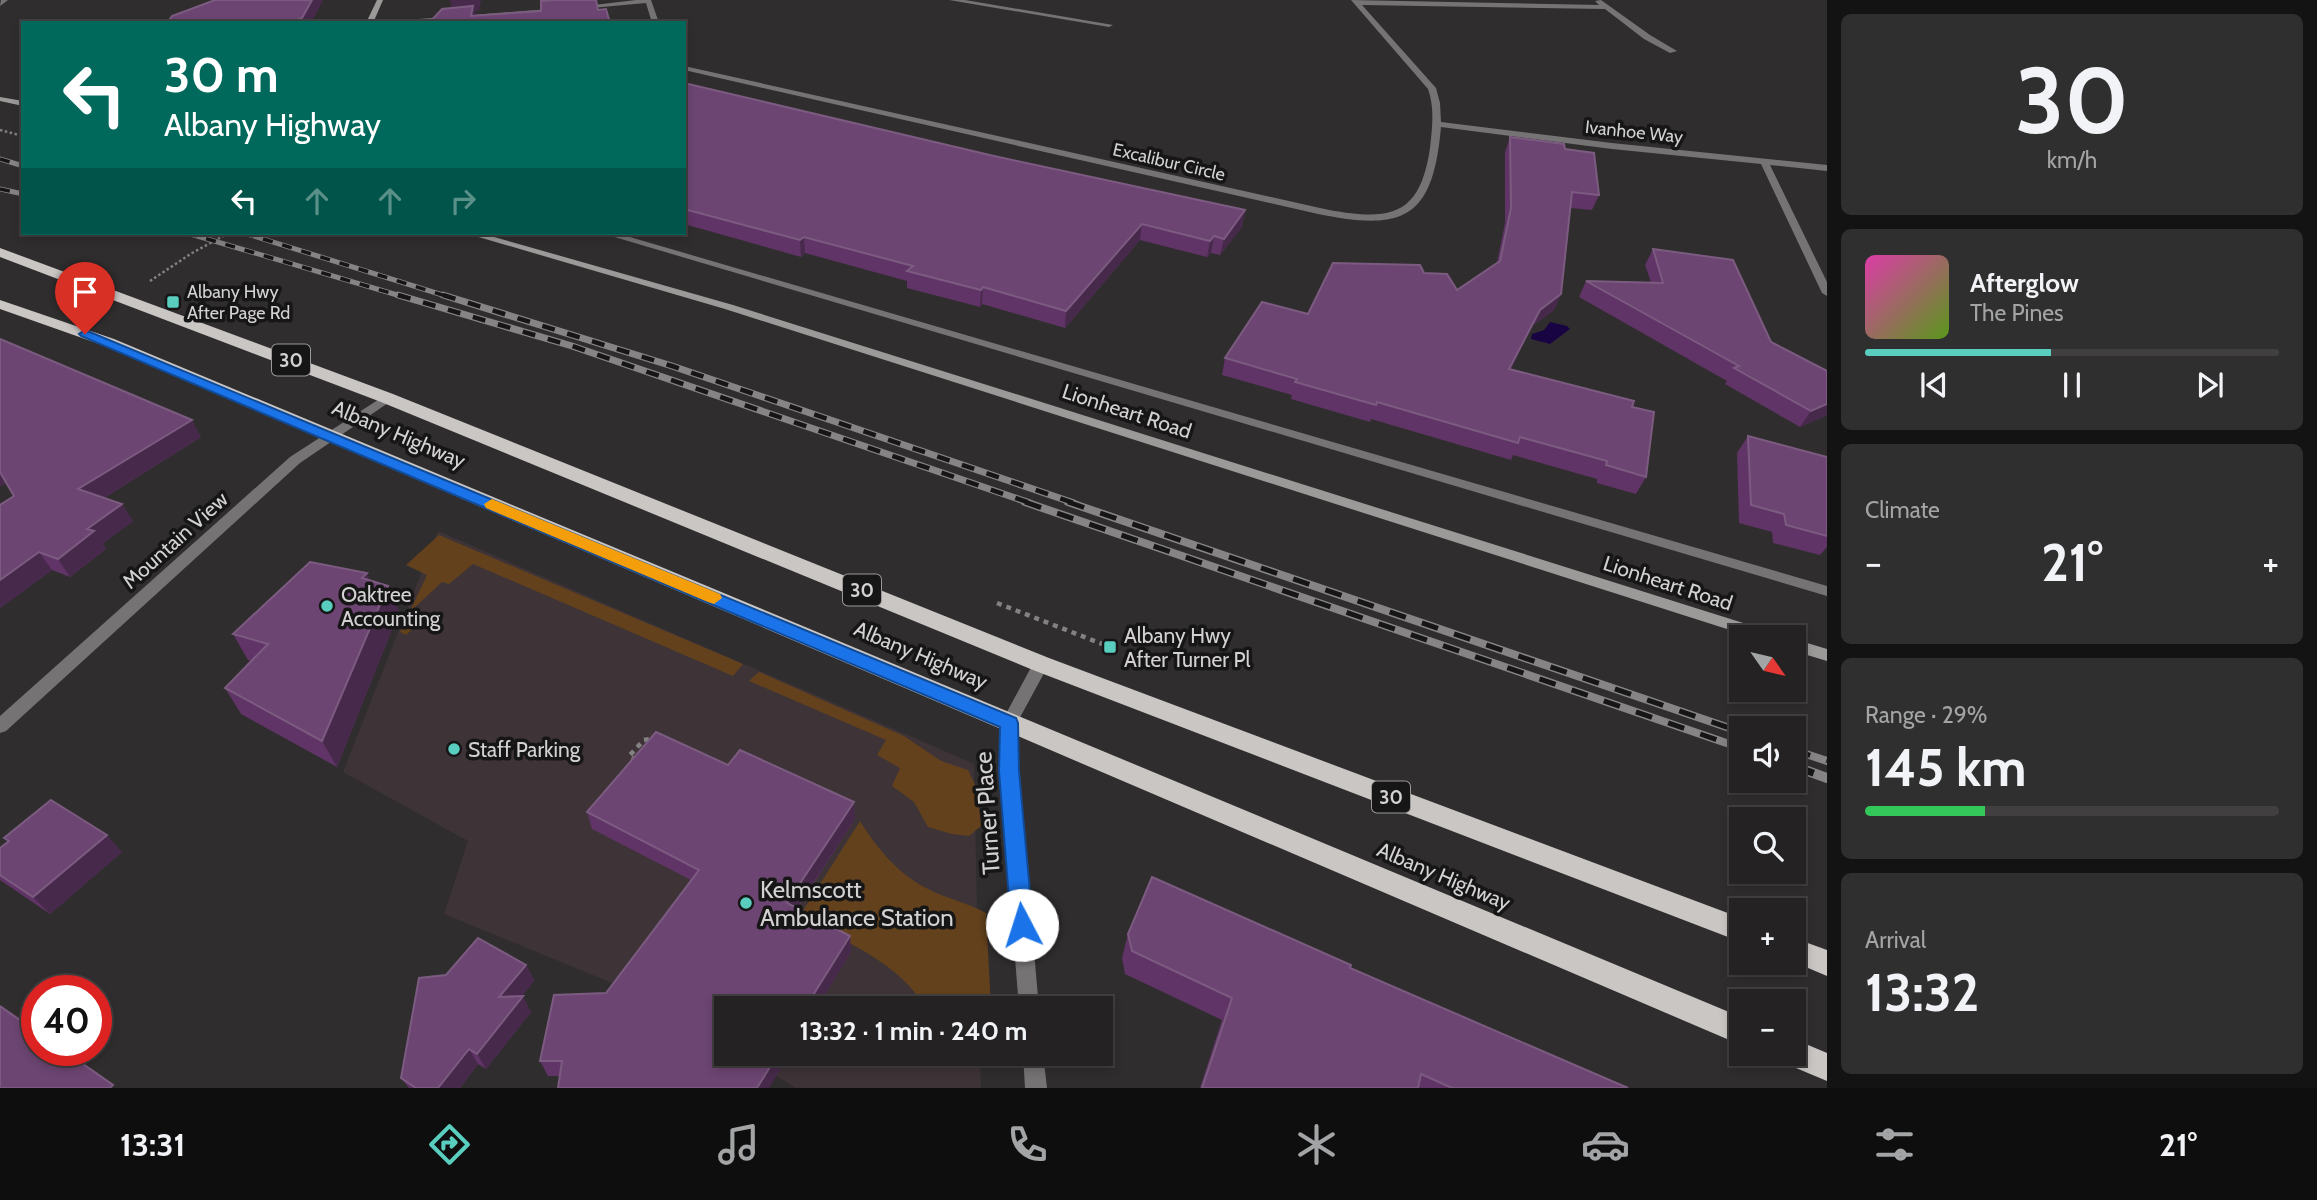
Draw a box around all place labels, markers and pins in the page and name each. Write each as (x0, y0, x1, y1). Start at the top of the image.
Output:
pin (55, 262, 115, 334)
place label: Albany Hwy After Page Rd (187, 281, 290, 324)
marker: Albany Hwy After Page Rd (165, 294, 181, 310)
place label: Oaktree Accounting (341, 582, 441, 631)
marker: Oaktree Accounting (319, 598, 335, 614)
place label: Albany Hwy After Turner Pl (1124, 623, 1250, 672)
marker: Albany Hwy After Turner Pl (1102, 639, 1118, 655)
place label: Staff Parking (468, 737, 581, 762)
marker: Staff Parking (446, 741, 462, 757)
place label: Kelmscott Ambulance Station (760, 875, 954, 932)
marker: Kelmscott Ambulance Station (738, 895, 754, 911)

